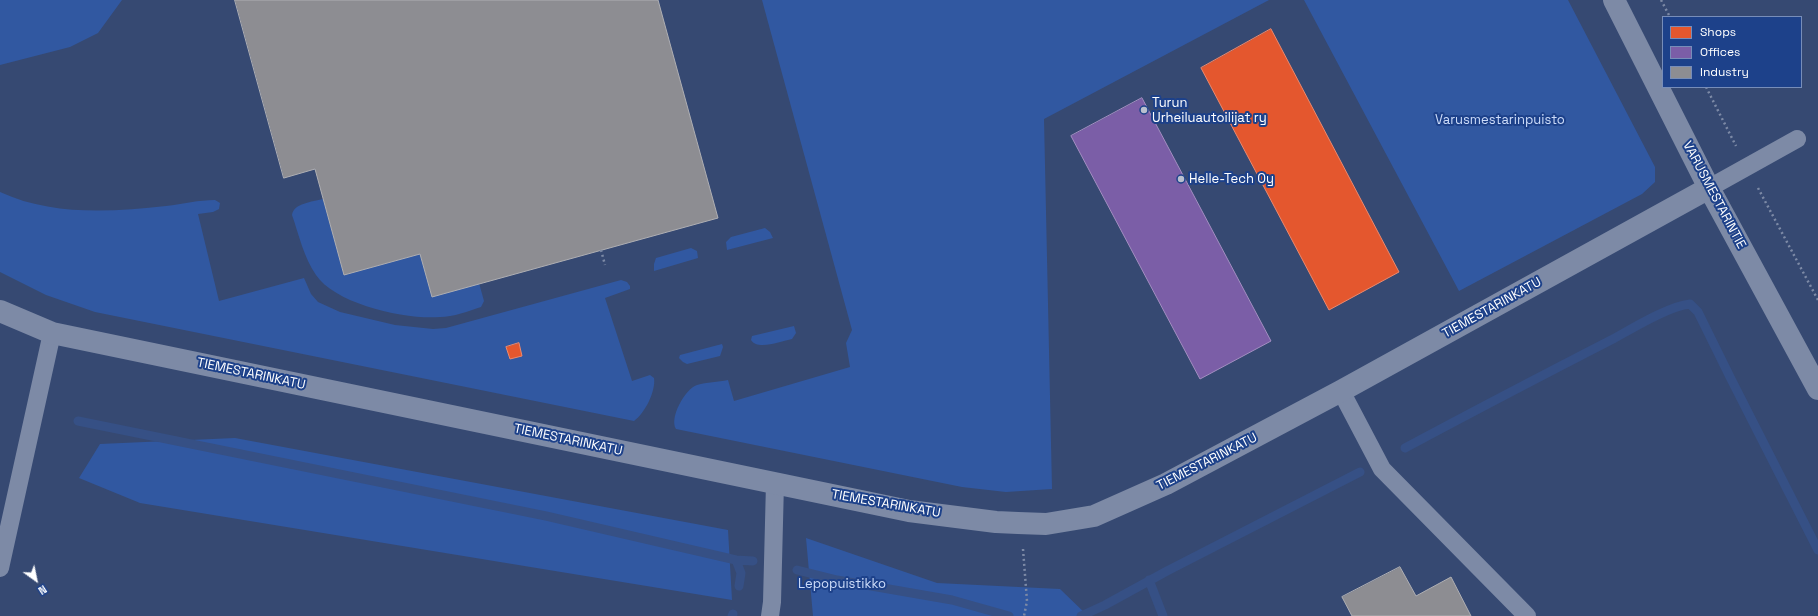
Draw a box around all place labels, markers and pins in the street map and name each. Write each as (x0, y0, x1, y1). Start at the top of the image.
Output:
place label: Turun Urheiluautoilijat ry (1152, 95, 1267, 126)
marker: Turun Urheiluautoilijat ry (1139, 105, 1149, 115)
place label: Helle-Tech Oy (1189, 171, 1274, 187)
marker: Helle-Tech Oy (1176, 174, 1186, 184)

